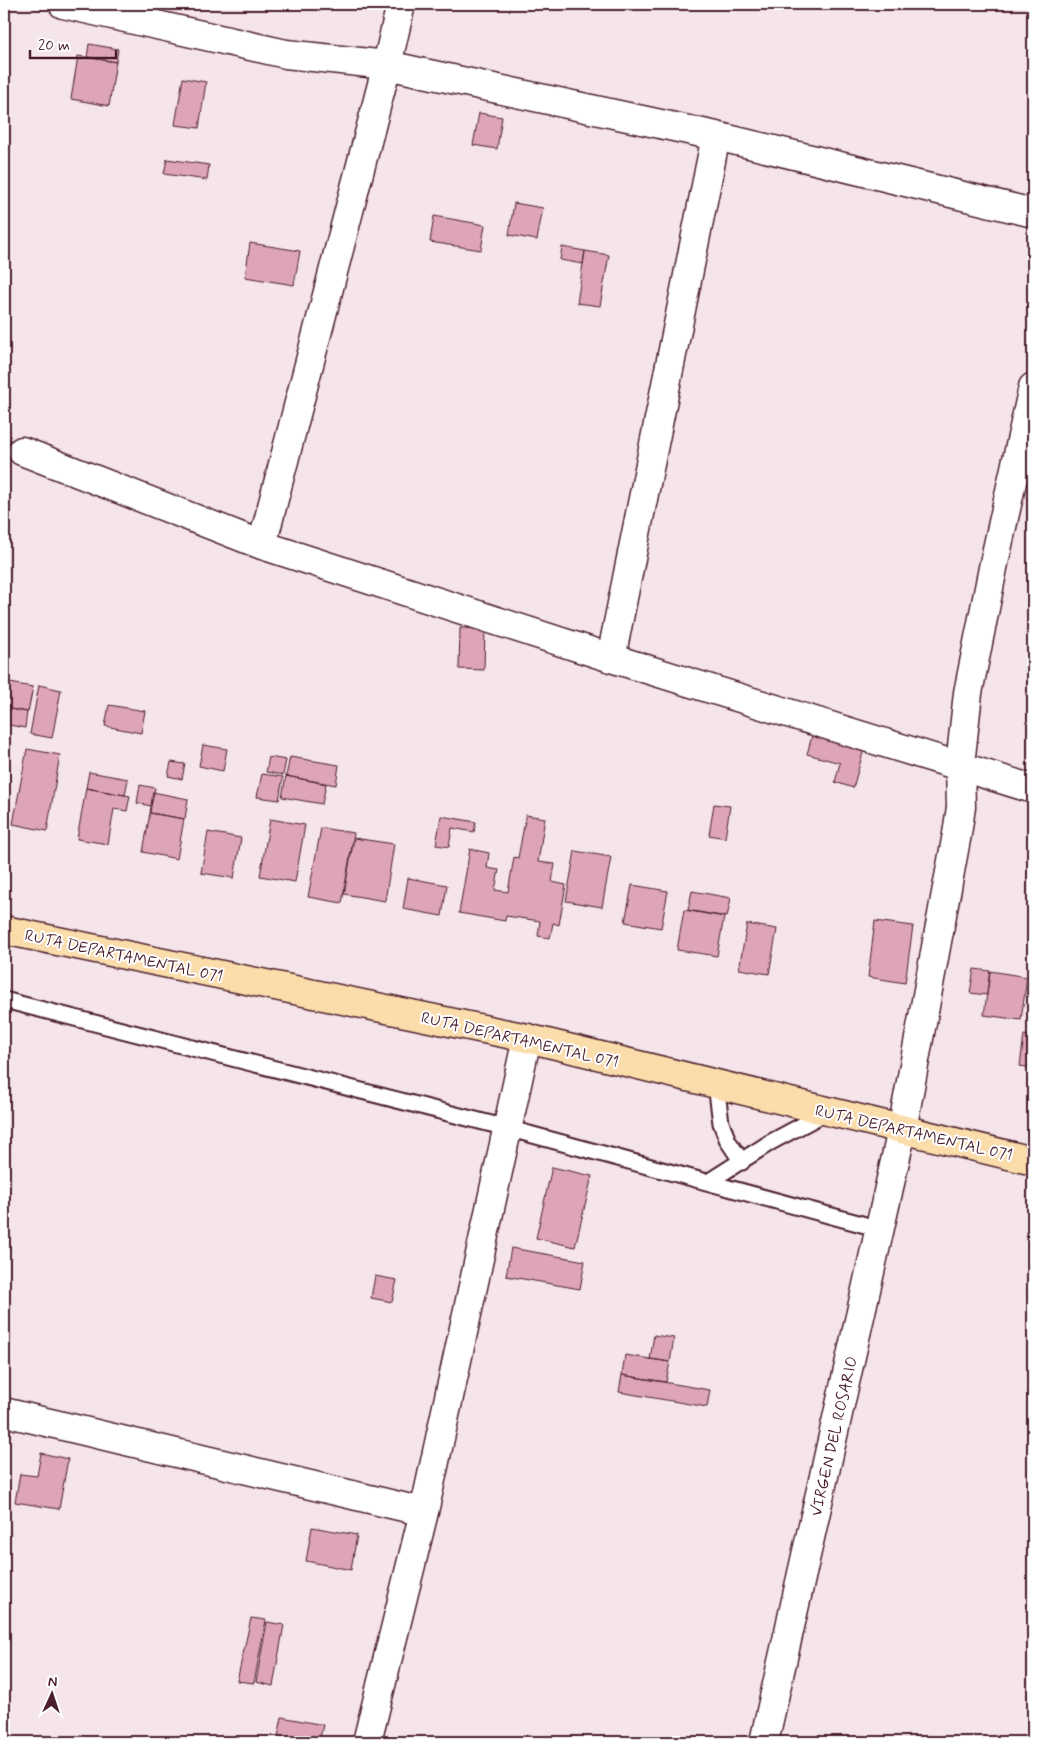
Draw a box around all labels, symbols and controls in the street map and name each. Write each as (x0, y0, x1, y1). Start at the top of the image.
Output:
scale bar (30, 28, 116, 60)
text: 20 m (38, 36, 70, 56)
street label: RUTA DEPARTAMENTAL 071 (23, 925, 225, 988)
street label: RUTA DEPARTAMENTAL 071 (419, 1007, 620, 1073)
street label: RUTA DEPARTAMENTAL 071 (813, 1100, 1014, 1166)
street label: VIRGEN DEL ROSARIO (806, 1354, 863, 1518)
north arrow (28, 1668, 78, 1718)
text: N (47, 1673, 58, 1691)

